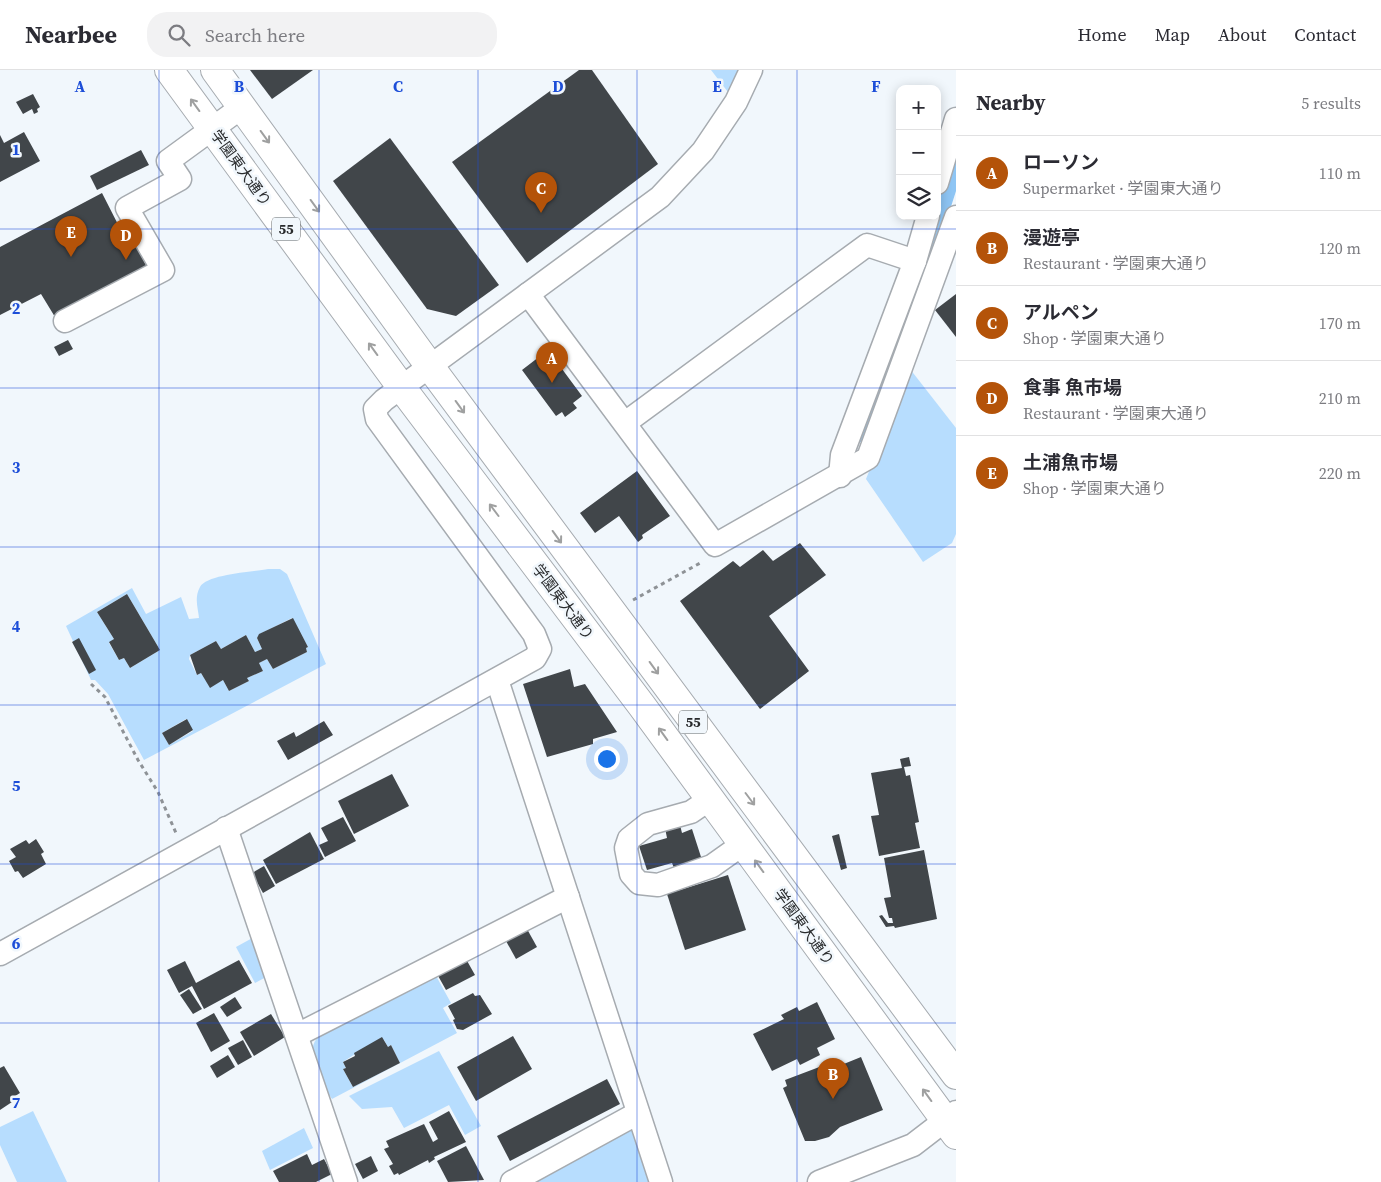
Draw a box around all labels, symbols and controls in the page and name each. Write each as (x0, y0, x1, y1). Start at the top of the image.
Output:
search box (147, 12, 497, 57)
text: Nearbee (25, 18, 117, 51)
icon: search (165, 21, 193, 49)
text: Search here (205, 22, 305, 48)
text: Home (1078, 22, 1127, 47)
text: Map (1155, 22, 1190, 47)
text: About (1218, 22, 1266, 47)
text: Contact (1294, 22, 1356, 47)
text: A (75, 75, 86, 97)
text: B (234, 75, 245, 97)
text: C (393, 75, 403, 97)
text: D (552, 75, 564, 97)
text: E (712, 75, 722, 97)
text: F (871, 75, 881, 97)
map controls (896, 85, 941, 220)
button: + (896, 85, 941, 130)
text: Nearby (976, 88, 1046, 117)
text: 5 results (1301, 92, 1361, 114)
one-way arrow (189, 99, 200, 112)
street label: 学園東大通り (206, 125, 276, 210)
one-way arrow (260, 130, 270, 144)
button: − (896, 130, 941, 175)
text: 1 (12, 138, 20, 160)
text: ローソン (1023, 149, 1099, 175)
text: A (987, 162, 997, 184)
text: 110 m (1319, 162, 1361, 184)
pin: C (525, 172, 557, 213)
button: layers (896, 175, 941, 220)
text: Supermarket · 学園東大通り (1023, 177, 1224, 199)
one-way arrow (310, 198, 320, 212)
pin: E (55, 216, 87, 257)
road number: 55 (272, 218, 300, 240)
pin: D (110, 219, 142, 260)
text: 漫遊亭 (1023, 224, 1080, 250)
text: B (987, 237, 997, 259)
text: 120 m (1319, 237, 1361, 259)
text: Restaurant · 学園東大通り (1023, 252, 1209, 274)
text: 2 (12, 297, 21, 319)
text: アルペン (1023, 299, 1099, 325)
text: C (987, 312, 997, 334)
text: 170 m (1319, 312, 1361, 334)
text: Shop · 学園東大通り (1023, 327, 1167, 349)
one-way arrow (368, 342, 378, 356)
pin: A (536, 342, 568, 383)
text: 食事 魚市場 (1023, 374, 1122, 400)
text: D (986, 387, 998, 409)
text: 210 m (1319, 387, 1361, 409)
one-way arrow (455, 400, 466, 413)
text: Restaurant · 学園東大通り (1023, 402, 1209, 424)
text: 土浦魚市場 (1023, 449, 1118, 475)
text: 3 (12, 456, 21, 478)
text: E (987, 462, 997, 484)
text: 220 m (1319, 462, 1361, 484)
text: Shop · 学園東大通り (1023, 477, 1167, 499)
one-way arrow (489, 503, 499, 517)
one-way arrow (552, 530, 562, 544)
street label: 学園東大通り (528, 559, 599, 644)
text: 4 (12, 615, 21, 637)
one-way arrow (648, 661, 659, 674)
road number: 55 (679, 710, 707, 734)
one-way arrow (657, 728, 668, 741)
your location (594, 746, 620, 772)
text: 5 (12, 774, 21, 796)
one-way arrow (745, 792, 756, 805)
one-way arrow (753, 859, 764, 873)
street label: 学園東大通り (769, 884, 839, 969)
text: 6 (12, 932, 21, 954)
pin: B (817, 1058, 849, 1099)
one-way arrow (922, 1088, 932, 1102)
text: 7 (12, 1091, 21, 1113)

